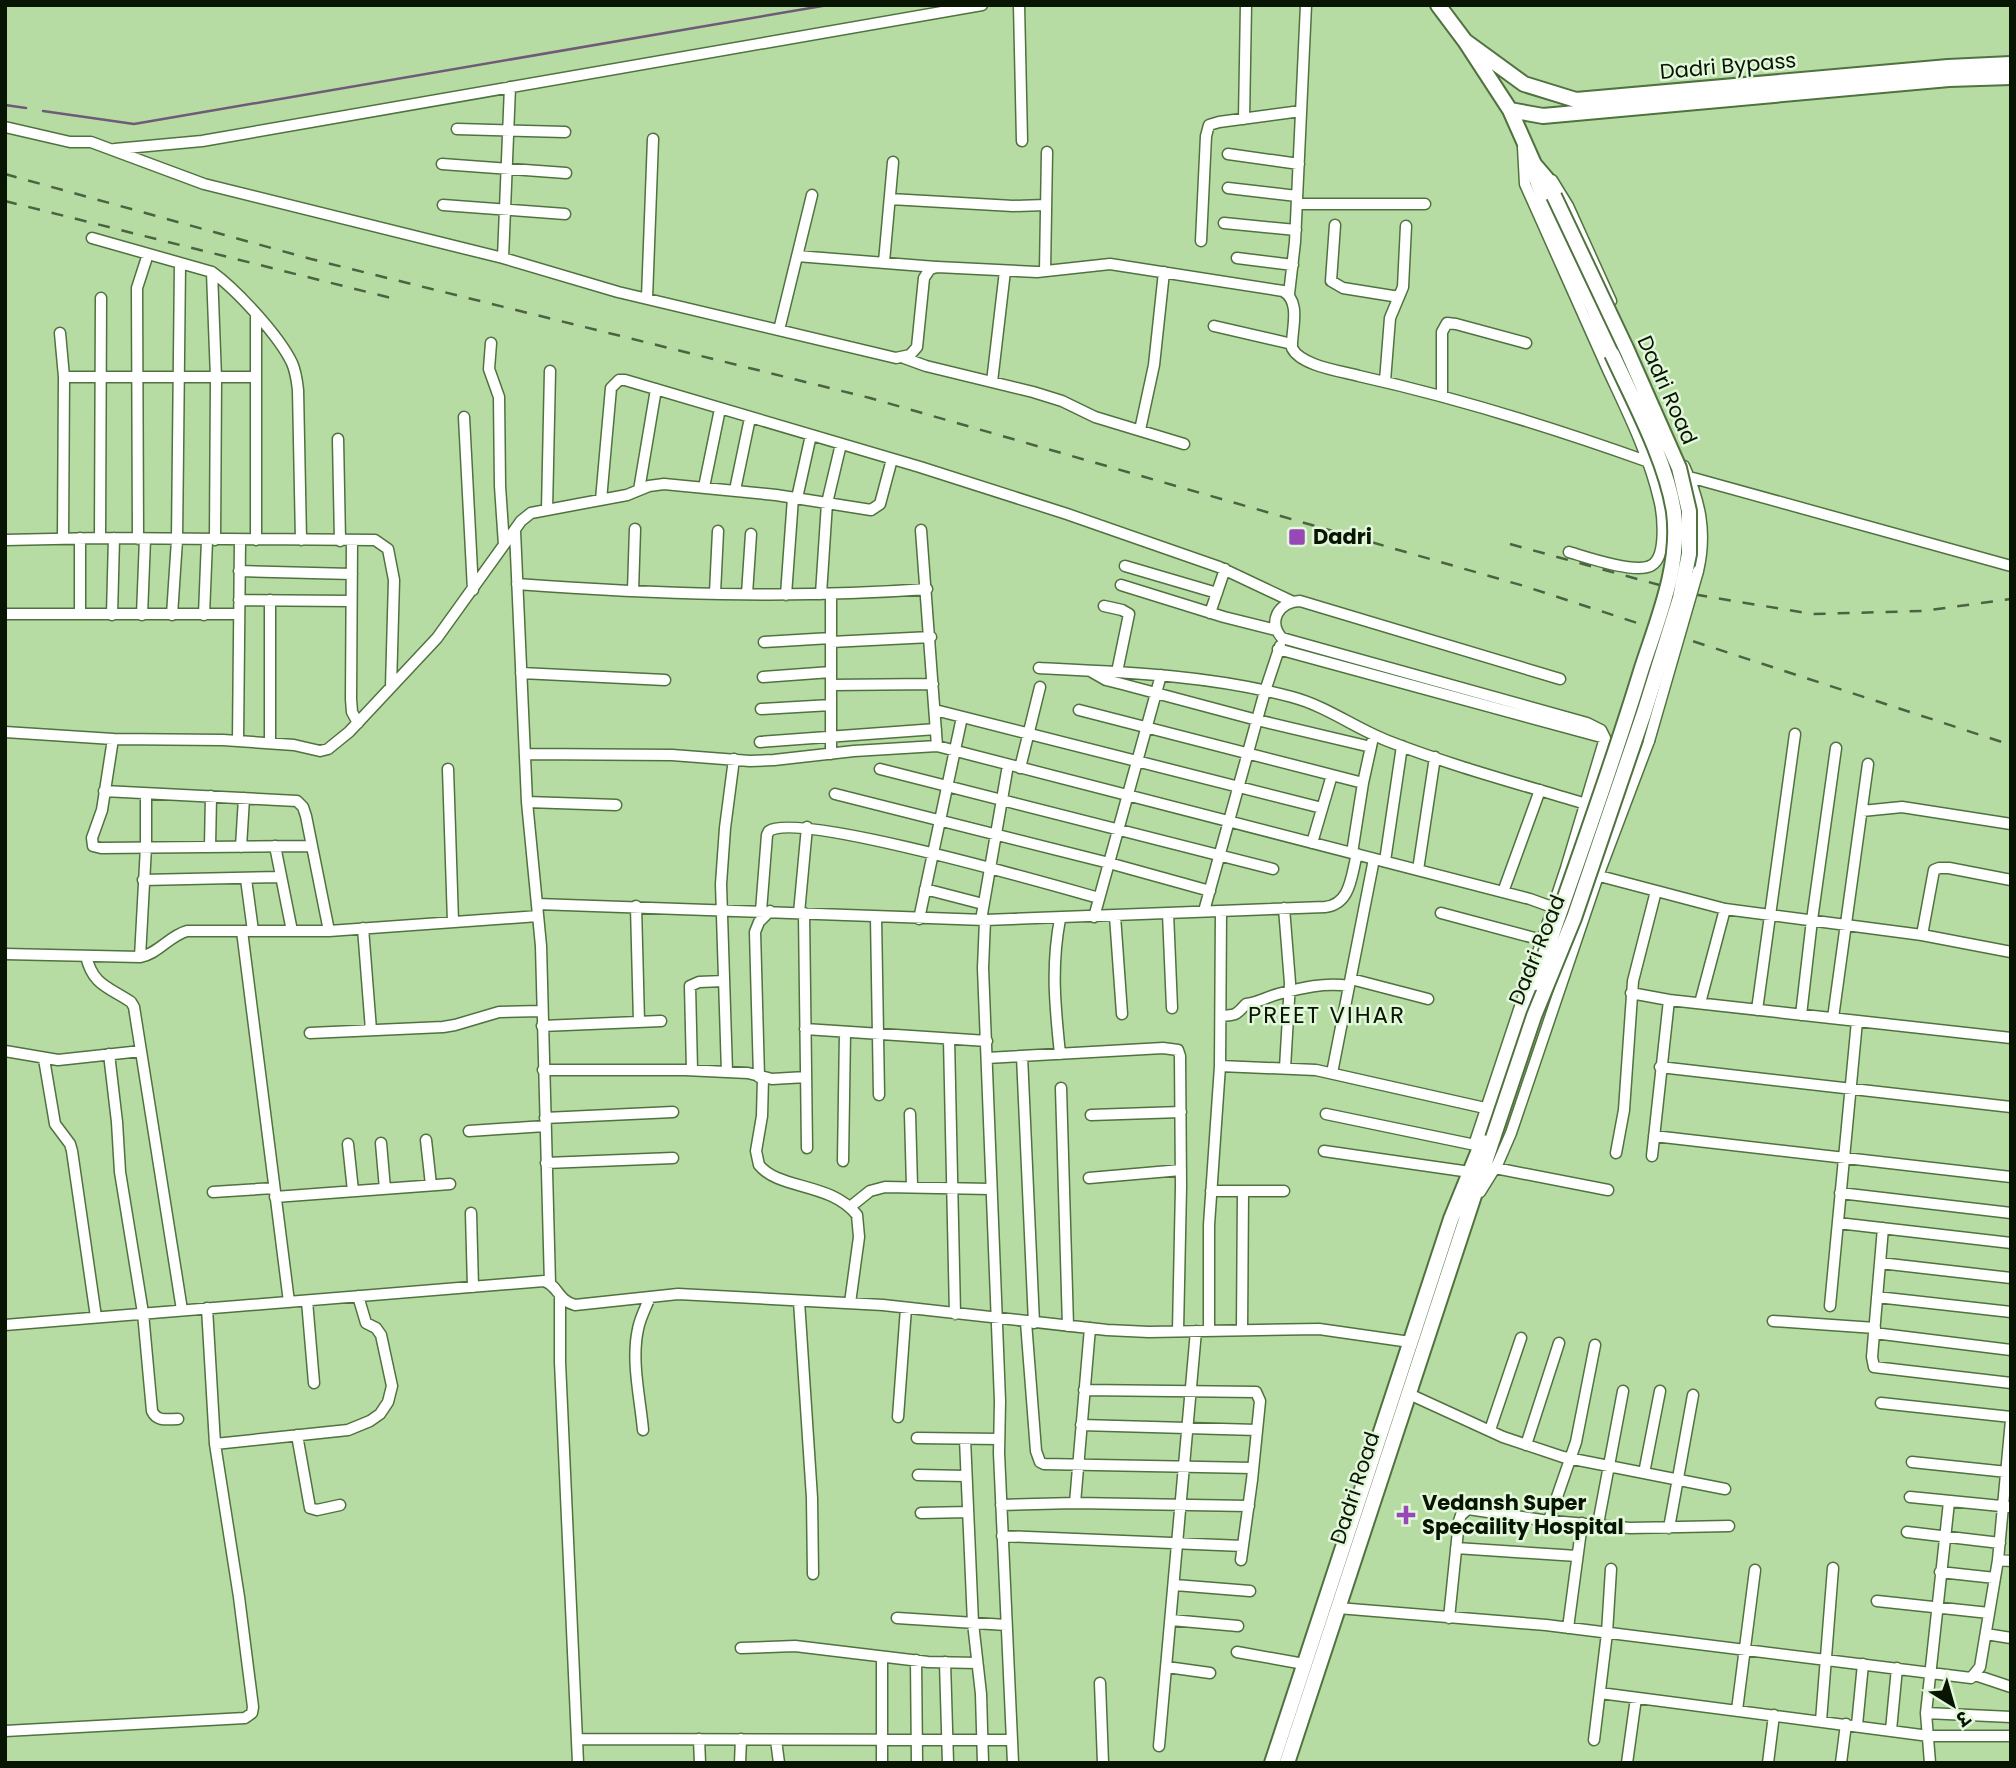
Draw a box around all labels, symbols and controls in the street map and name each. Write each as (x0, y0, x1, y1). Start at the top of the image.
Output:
street label: Dadri Bypass (1659, 45, 1797, 86)
street label: Dadri Road (1631, 331, 1704, 449)
place label: Dadri (1313, 522, 1372, 551)
marker: Dadri (1287, 527, 1307, 547)
street label: Dadri Road (1501, 890, 1572, 1009)
district label: PREET VIHAR (1248, 999, 1406, 1031)
street label: Dadri Road (1323, 1428, 1386, 1548)
place label: Vedansh Super Specaility Hospital (1422, 1488, 1624, 1541)
marker: Vedansh Super Specaility Hospital (1396, 1505, 1416, 1525)
north arrow (1918, 1670, 1988, 1740)
text: उ (1950, 1704, 1976, 1733)

